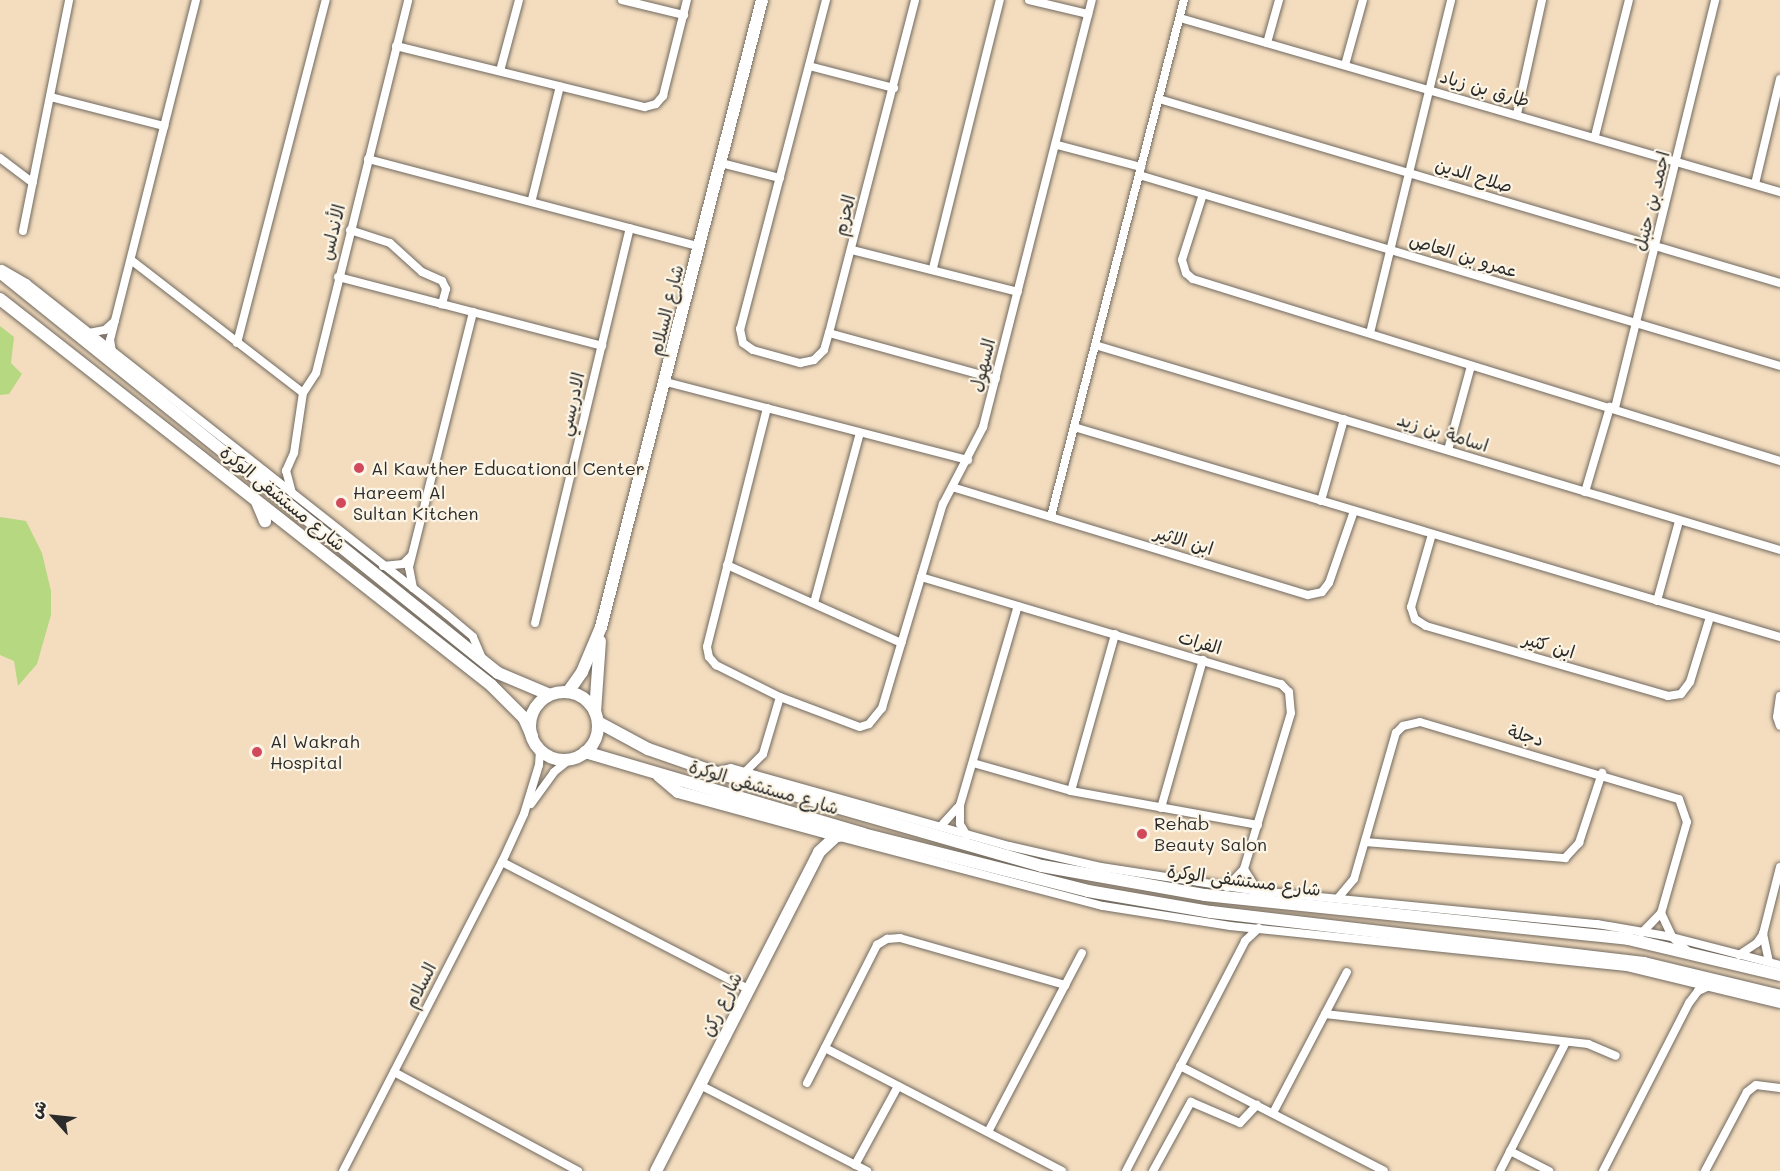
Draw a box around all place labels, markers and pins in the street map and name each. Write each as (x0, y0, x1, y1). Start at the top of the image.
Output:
place label: Al Kawther Educational Center (371, 457, 645, 479)
marker: Al Kawther Educational Center (352, 461, 366, 475)
place label: Hareem Al Sultan Kitchen (353, 482, 479, 524)
marker: Hareem Al Sultan Kitchen (334, 496, 348, 510)
place label: Al Wakrah Hospital (270, 731, 360, 774)
marker: Al Wakrah Hospital (248, 743, 266, 761)
place label: Rehab Beauty Salon (1154, 813, 1267, 856)
marker: Rehab Beauty Salon (1135, 827, 1149, 841)

